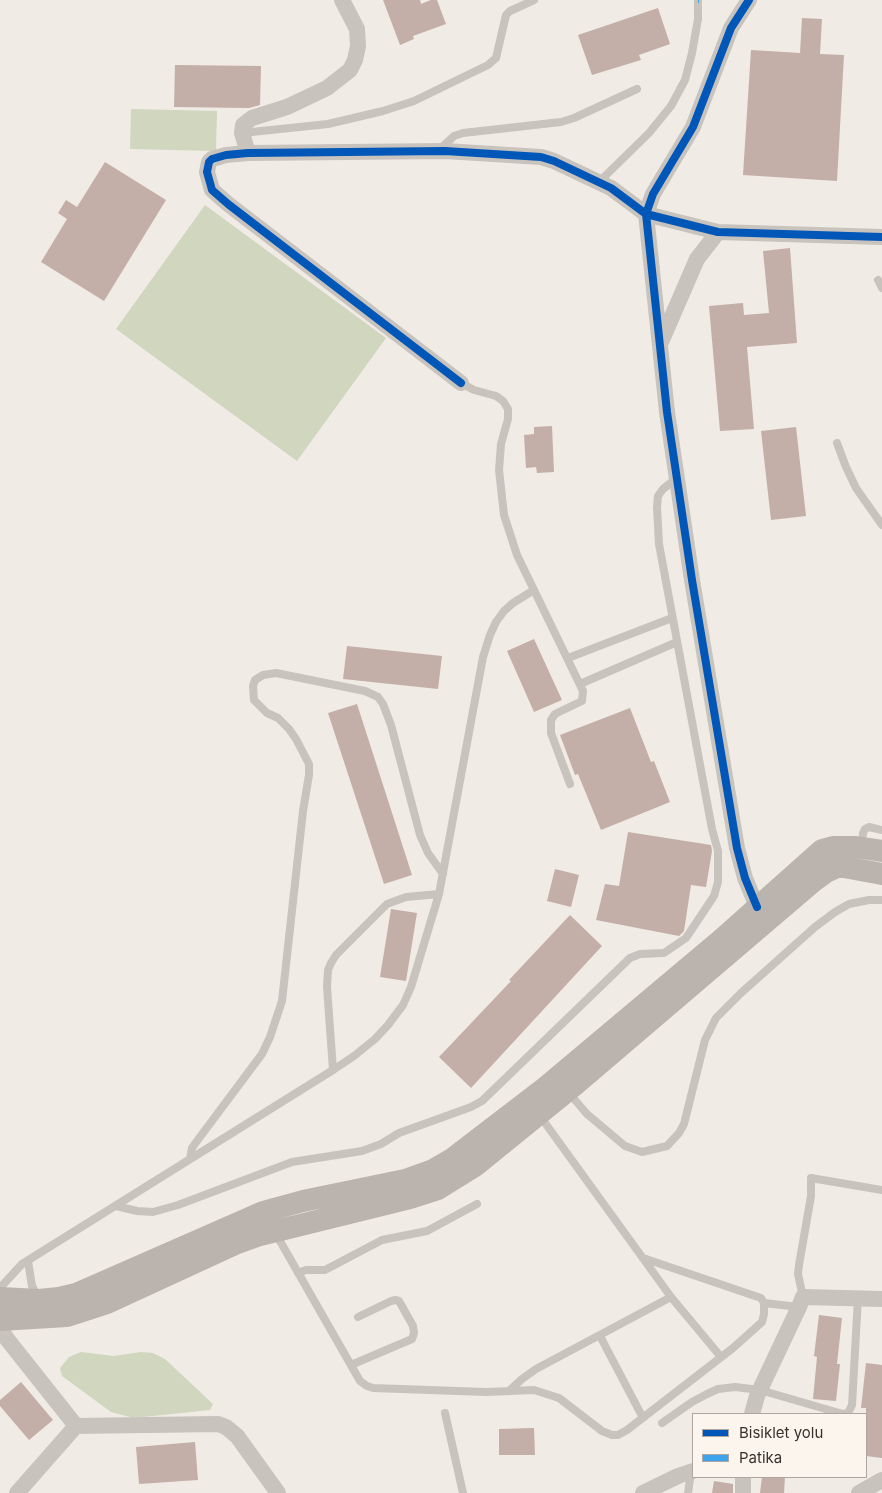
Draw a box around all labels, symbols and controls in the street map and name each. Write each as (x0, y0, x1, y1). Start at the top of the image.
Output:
legend (692, 1413, 867, 1478)
text: Bisiklet yolu (739, 1423, 823, 1442)
text: Patika (739, 1448, 782, 1467)

